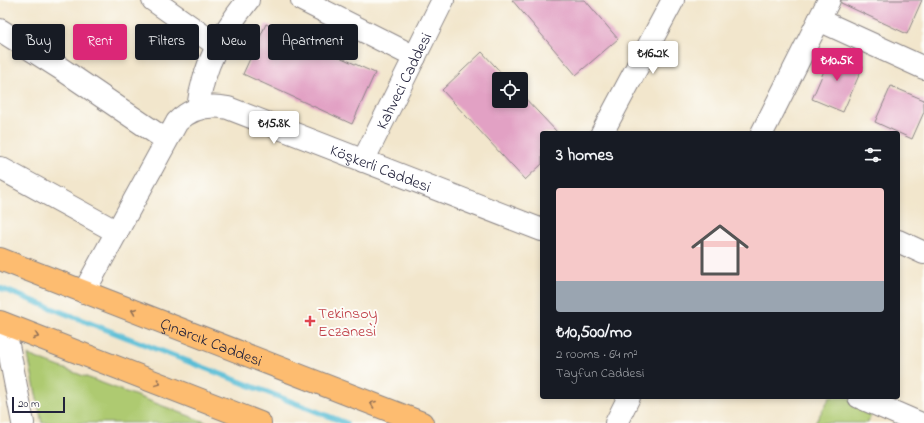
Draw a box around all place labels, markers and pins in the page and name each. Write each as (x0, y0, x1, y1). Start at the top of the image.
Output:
pin: ₺16.2K (620, 41, 686, 75)
pin: ₺10.5K (804, 48, 870, 82)
pin: ₺15.8K (241, 111, 307, 145)
place label: Tekinsoy Eczanesi (318, 302, 378, 344)
marker: Tekinsoy Eczanesi (305, 316, 315, 326)

